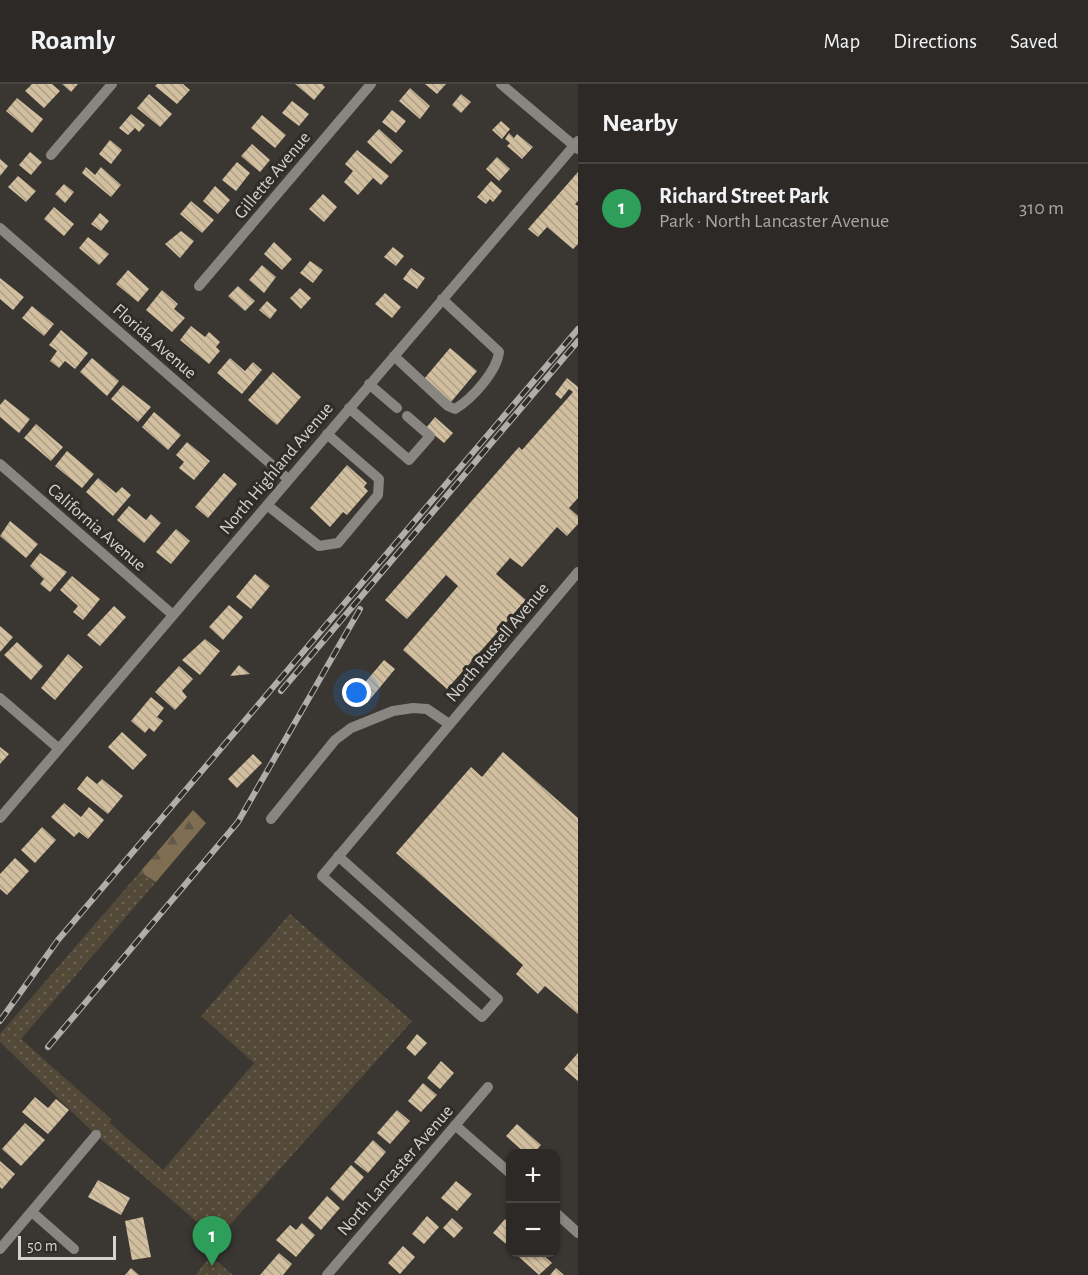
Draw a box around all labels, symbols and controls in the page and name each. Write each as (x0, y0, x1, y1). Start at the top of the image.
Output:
text: Roamly (30, 27, 115, 55)
text: Map (824, 31, 860, 52)
text: Directions (893, 31, 977, 52)
text: Saved (1010, 31, 1058, 52)
text: Nearby (602, 110, 678, 136)
street label: Gillette Avenue (231, 129, 314, 223)
text: Richard Street Park (659, 185, 829, 207)
text: 1 (618, 198, 625, 218)
text: 310 m (1019, 198, 1064, 218)
text: Park · North Lancaster Avenue (659, 211, 889, 231)
street label: Florida Avenue (109, 301, 200, 383)
street label: North Highland Avenue (217, 399, 337, 538)
street label: California Avenue (44, 480, 149, 575)
street label: North Russell Avenue (443, 580, 553, 706)
your location (342, 678, 371, 707)
street label: North Lancaster Avenue (334, 1102, 457, 1239)
map controls (506, 1149, 560, 1257)
button: + (506, 1149, 560, 1203)
button: − (506, 1203, 560, 1257)
pin: 1 (192, 1216, 232, 1266)
scale bar (18, 1233, 116, 1260)
text: 50 m (27, 1238, 58, 1254)

